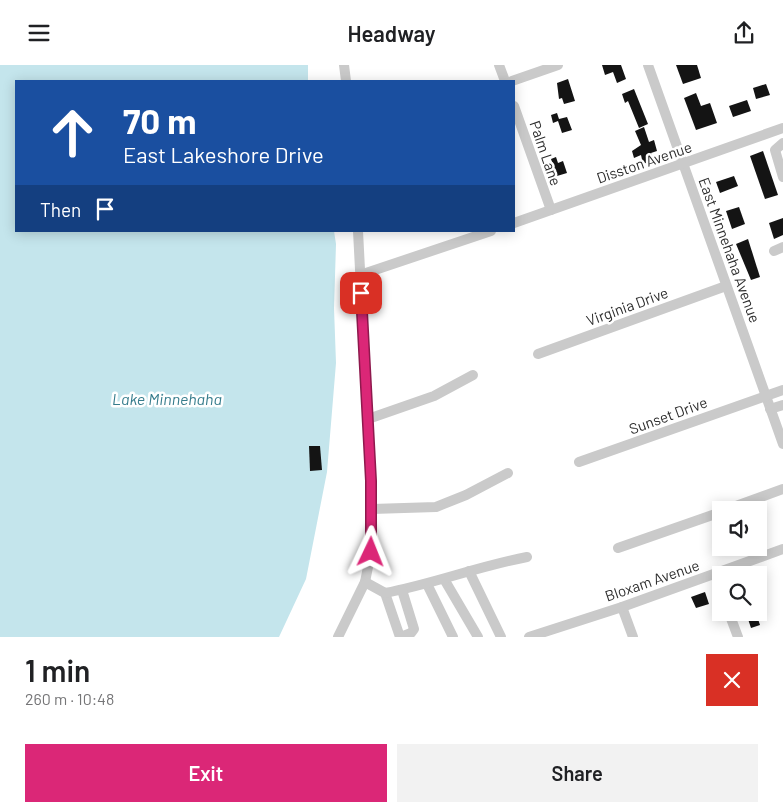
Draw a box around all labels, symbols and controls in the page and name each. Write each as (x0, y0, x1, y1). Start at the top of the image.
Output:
icon: menu (25, 19, 53, 47)
icon: share (730, 19, 758, 47)
text: Headway (348, 20, 435, 46)
text: 70 m (123, 99, 197, 141)
icon: ahead (40, 100, 105, 165)
street label: Palm Lane (526, 118, 566, 188)
street label: Disston Avenue (594, 137, 694, 187)
text: East Lakeshore Drive (123, 141, 324, 167)
street label: East Minnehaha Avenue (695, 175, 765, 325)
icon: arrive (91, 195, 119, 223)
text: Then (40, 198, 81, 221)
pin (340, 272, 382, 314)
icon: arrive (347, 279, 375, 307)
street label: Virginia Drive (584, 283, 670, 329)
water label: Lake Minnehaha (112, 389, 222, 408)
street label: Sunset Drive (626, 393, 710, 437)
map controls (712, 501, 767, 621)
button: sound (712, 501, 767, 556)
position arrow (344, 525, 396, 577)
street label: Bloxam Avenue (602, 555, 702, 605)
button: search (712, 566, 767, 621)
text: 1 min (25, 652, 90, 688)
button: close (706, 654, 758, 706)
text: 260 m · 10:48 (25, 689, 114, 708)
button: Exit (25, 744, 387, 802)
button: Share (397, 744, 758, 802)

